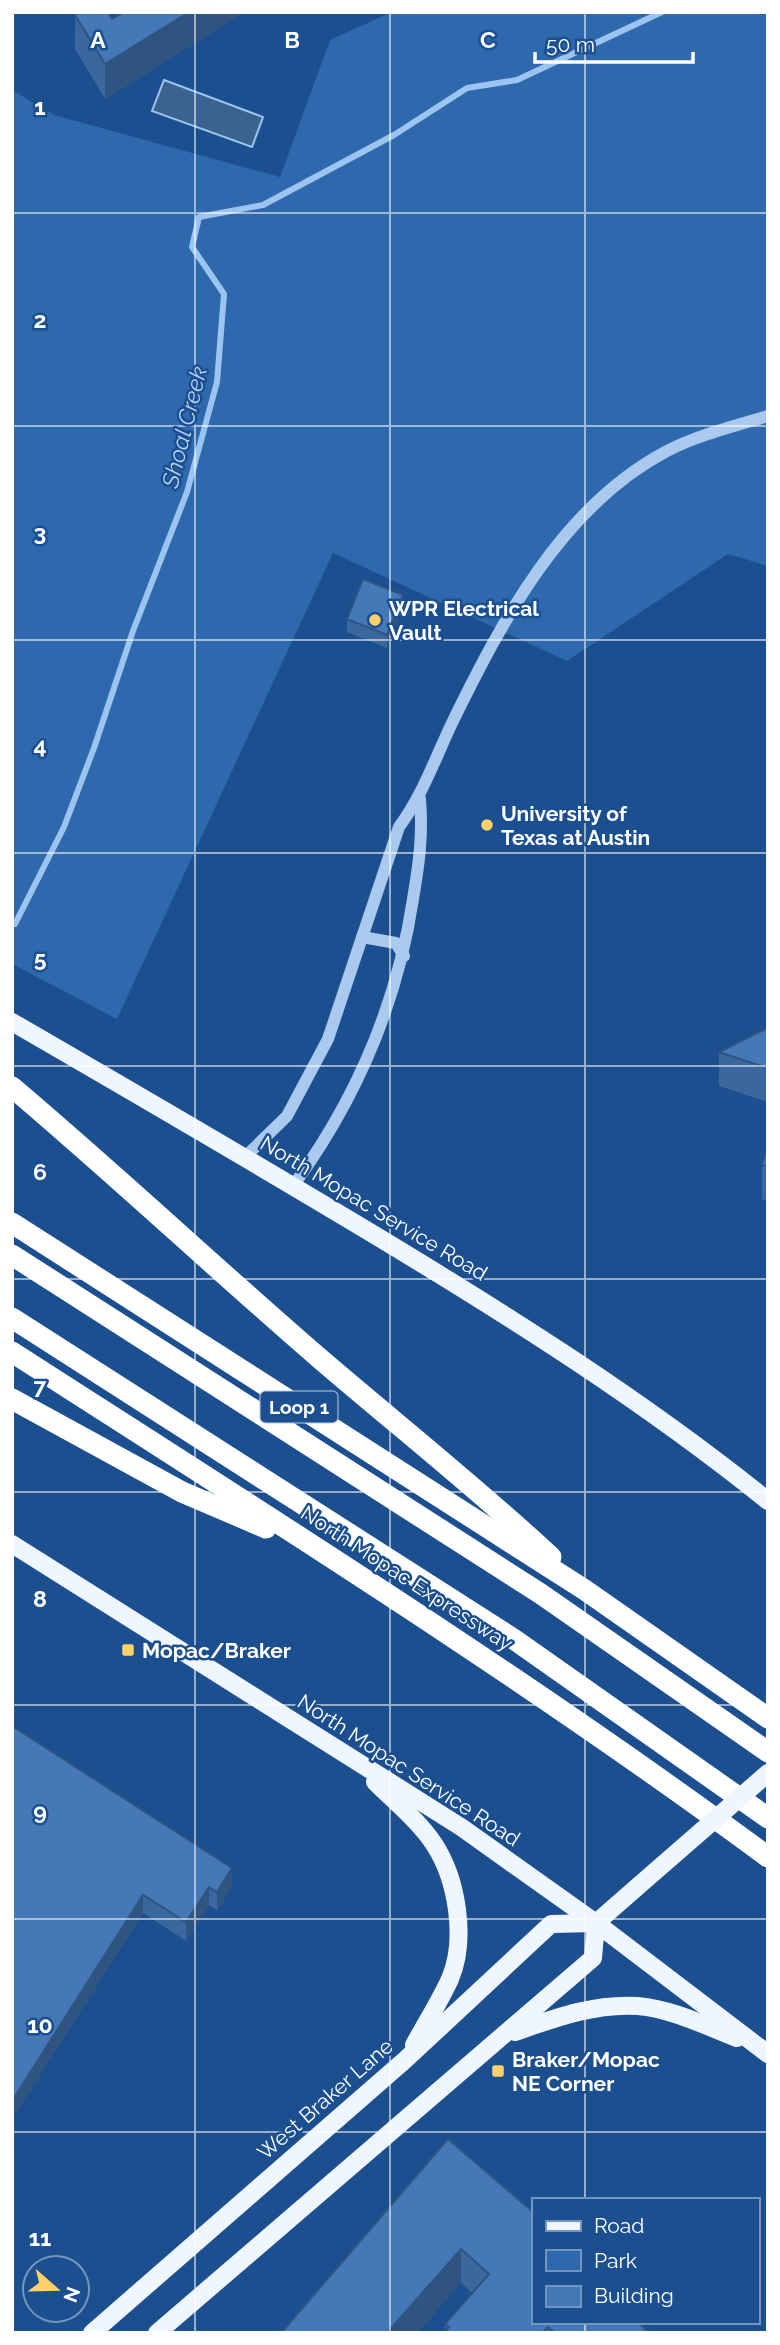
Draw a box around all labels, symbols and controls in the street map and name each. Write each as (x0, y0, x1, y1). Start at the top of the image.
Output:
scale bar (535, 21, 692, 65)
text: A (90, 26, 106, 53)
text: B (284, 26, 300, 53)
text: C (480, 26, 496, 53)
text: 50 m (546, 32, 595, 57)
text: 1 (34, 93, 46, 120)
text: 2 (34, 306, 46, 333)
water label: Shoal Creek (156, 364, 212, 491)
text: 3 (34, 519, 46, 546)
place label: WPR Electrical Vault (389, 596, 539, 645)
marker: WPR Electrical Vault (367, 612, 383, 628)
text: 4 (33, 732, 47, 759)
place label: University of Texas at Austin (501, 801, 650, 850)
marker: University of Texas at Austin (479, 817, 495, 833)
text: 5 (34, 945, 47, 972)
street label: North Mopac Service Road (256, 1130, 492, 1286)
text: 6 (33, 1158, 47, 1185)
text: 7 (34, 1372, 47, 1399)
road number: Loop 1 (260, 1392, 338, 1422)
street label: North Mopac Expressway (296, 1500, 518, 1656)
text: 8 (33, 1585, 47, 1612)
place label: Mopac/Braker (142, 1638, 291, 1663)
marker: Mopac/Braker (120, 1642, 136, 1658)
street label: North Mopac Service Road (293, 1689, 525, 1851)
text: 9 (33, 1798, 47, 1825)
text: 10 (27, 2011, 53, 2038)
street label: West Braker Lane (252, 2033, 398, 2165)
place label: Braker/Mopac NE Corner (512, 2047, 660, 2096)
marker: Braker/Mopac NE Corner (490, 2063, 506, 2079)
legend (532, 2198, 759, 2324)
text: Road (594, 2213, 644, 2238)
text: 11 (29, 2224, 51, 2251)
text: Park (594, 2248, 637, 2273)
north arrow (21, 2254, 91, 2324)
text: Building (594, 2283, 674, 2308)
text: N (59, 2284, 85, 2305)

